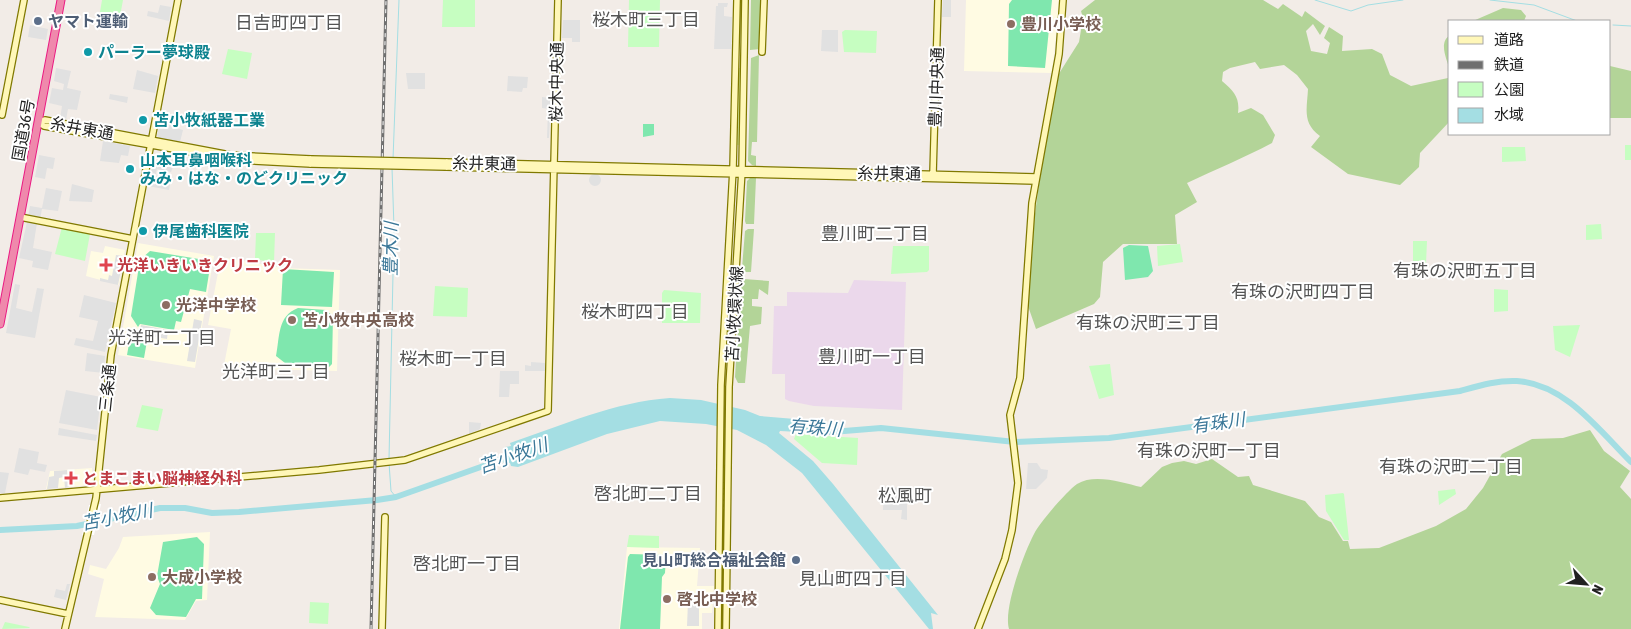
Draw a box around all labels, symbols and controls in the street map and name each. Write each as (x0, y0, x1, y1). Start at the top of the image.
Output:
district label: 桜木町三丁目 (592, 9, 700, 30)
place label: ヤマト運輸 (48, 12, 128, 30)
district label: 日吉町四丁目 (235, 12, 343, 33)
marker: ヤマト運輸 (32, 15, 44, 27)
place label: 豊川小学校 (1021, 15, 1101, 33)
marker: 豊川小学校 (1005, 18, 1017, 30)
legend (1448, 20, 1611, 135)
text: 道路 (1494, 31, 1524, 48)
street label: 桜木中央通 (546, 42, 566, 122)
place label: パーラー夢球殿 (98, 43, 210, 61)
marker: パーラー夢球殿 (82, 46, 94, 58)
street label: 豊川中央通 (926, 47, 946, 127)
text: 鉄道 (1494, 56, 1524, 73)
text: 公園 (1494, 81, 1524, 98)
street label: 国道36号 (9, 97, 37, 163)
text: 水域 (1494, 106, 1524, 123)
place label: 苫小牧紙器工業 (153, 111, 265, 129)
street label: 糸井東通 (49, 114, 115, 142)
marker: 苫小牧紙器工業 (137, 114, 149, 126)
place label: 山本耳鼻咽喉科 みみ・はな・のどクリニック (140, 151, 348, 187)
street label: 糸井東通 (452, 153, 516, 173)
marker: 山本耳鼻咽喉科 みみ・はな・のどクリニック (124, 163, 136, 175)
street label: 糸井東通 (857, 163, 921, 183)
water label: 豊木川 (380, 220, 402, 276)
place label: 伊尾歯科医院 (152, 222, 249, 240)
district label: 豊川町二丁目 (821, 223, 929, 244)
marker: 伊尾歯科医院 (137, 225, 149, 237)
place label: 光洋いきいきクリニック (117, 256, 293, 274)
marker: 光洋いきいきクリニック (99, 258, 113, 272)
district label: 有珠の沢町五丁目 (1393, 260, 1537, 281)
street label: 苫小牧環状線 (722, 266, 746, 362)
district label: 有珠の沢町四丁目 (1231, 281, 1375, 302)
place label: 光洋中学校 (176, 296, 256, 314)
marker: 光洋中学校 (160, 299, 172, 311)
district label: 桜木町四丁目 (581, 301, 689, 322)
place label: 苫小牧中央高校 (302, 311, 414, 329)
district label: 有珠の沢町三丁目 (1076, 312, 1220, 333)
marker: 苫小牧中央高校 (286, 314, 298, 326)
district label: 光洋町二丁目 (108, 327, 216, 348)
district label: 豊川町一丁目 (818, 346, 926, 367)
district label: 桜木町一丁目 (399, 348, 507, 369)
district label: 光洋町三丁目 (222, 361, 330, 382)
street label: 三条通 (96, 363, 118, 413)
water label: 有珠川 (1190, 408, 1248, 437)
water label: 有珠川 (787, 415, 845, 440)
water label: 苫小牧川 (475, 433, 552, 477)
district label: 有珠の沢町一丁目 (1137, 440, 1281, 461)
district label: 有珠の沢町二丁目 (1379, 456, 1523, 477)
place label: とまこまい脳神経外科 (82, 469, 242, 487)
marker: とまこまい脳神経外科 (64, 471, 78, 485)
district label: 啓北町二丁目 (594, 483, 702, 504)
district label: 松風町 (878, 485, 932, 506)
water label: 苫小牧川 (80, 499, 156, 534)
place label: 見山町総合福祉会館 (642, 551, 786, 569)
district label: 啓北町一丁目 (413, 553, 521, 574)
marker: 見山町総合福祉会館 (790, 554, 802, 566)
north arrow (1561, 559, 1611, 609)
place label: 大成小学校 (162, 568, 242, 586)
district label: 見山町四丁目 (799, 568, 907, 589)
marker: 大成小学校 (146, 571, 158, 583)
text: N (1589, 582, 1607, 597)
place label: 啓北中学校 (677, 590, 757, 608)
marker: 啓北中学校 (661, 593, 673, 605)

